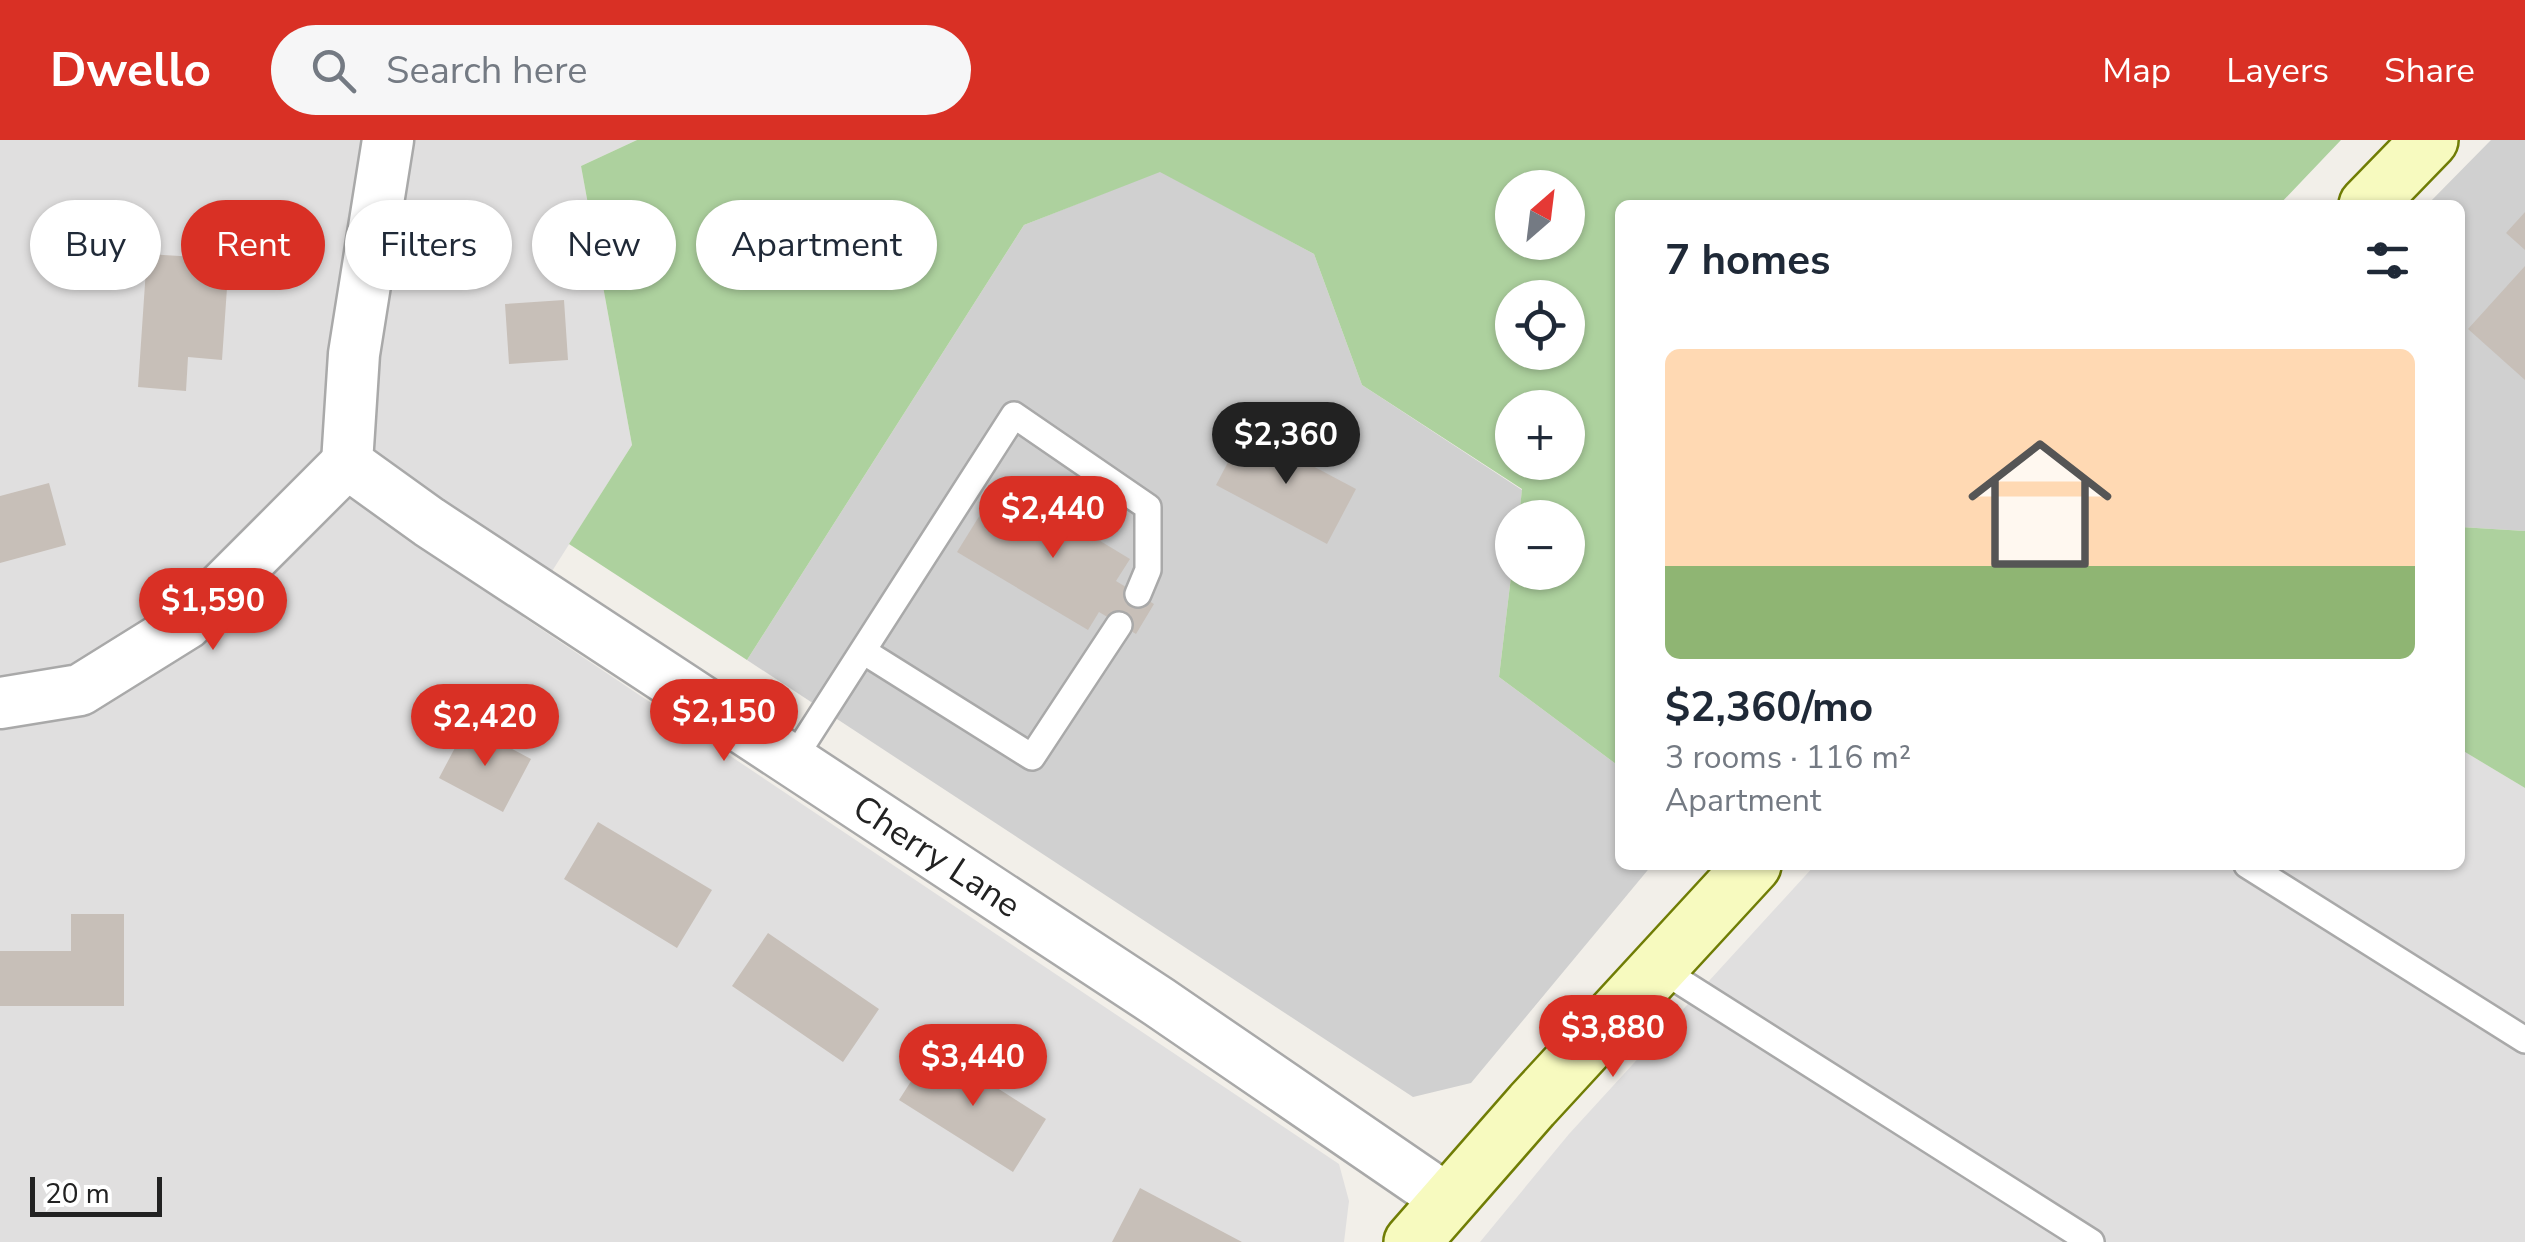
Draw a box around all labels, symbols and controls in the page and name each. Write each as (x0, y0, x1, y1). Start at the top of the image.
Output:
search box (271, 25, 971, 115)
text: Dwello (50, 37, 211, 103)
icon: search (306, 43, 361, 98)
text: Search here (386, 45, 588, 96)
text: Map (2102, 47, 2171, 94)
text: Layers (2226, 47, 2329, 94)
text: Share (2384, 47, 2475, 94)
north arrow (1495, 170, 1585, 260)
map controls (1495, 170, 1585, 590)
chip: Buy (30, 200, 161, 290)
chip: Rent (181, 200, 325, 290)
chip: Filters (345, 200, 512, 290)
chip: New (532, 200, 676, 290)
chip: Apartment (696, 200, 937, 290)
text: 7 homes (1665, 232, 1830, 289)
icon: filters (2360, 233, 2415, 288)
button: locate (1495, 280, 1585, 370)
button: + (1495, 390, 1585, 480)
pin: $2,360 (1205, 402, 1367, 487)
text: $2,360 (1234, 413, 1338, 456)
icon: home (1950, 414, 2130, 594)
pin: $2,440 (972, 476, 1134, 561)
text: $2,440 (1001, 487, 1105, 530)
button: − (1495, 500, 1585, 590)
pin: $1,590 (132, 568, 294, 653)
text: $1,590 (161, 579, 265, 622)
pin: $2,150 (643, 679, 805, 764)
text: $2,360/mo (1665, 679, 1873, 736)
pin: $2,420 (404, 684, 566, 769)
text: $2,150 (672, 690, 776, 733)
text: $2,420 (433, 695, 537, 738)
text: 3 rooms · 116 m² (1665, 736, 1911, 779)
text: Apartment (1665, 779, 1821, 822)
street label: Cherry Lane (844, 784, 1030, 929)
pin: $3,880 (1532, 995, 1694, 1080)
text: $3,880 (1561, 1006, 1665, 1049)
pin: $3,440 (892, 1024, 1054, 1109)
text: $3,440 (921, 1035, 1025, 1078)
scale bar (30, 1172, 162, 1216)
text: 20 m (45, 1175, 110, 1213)

